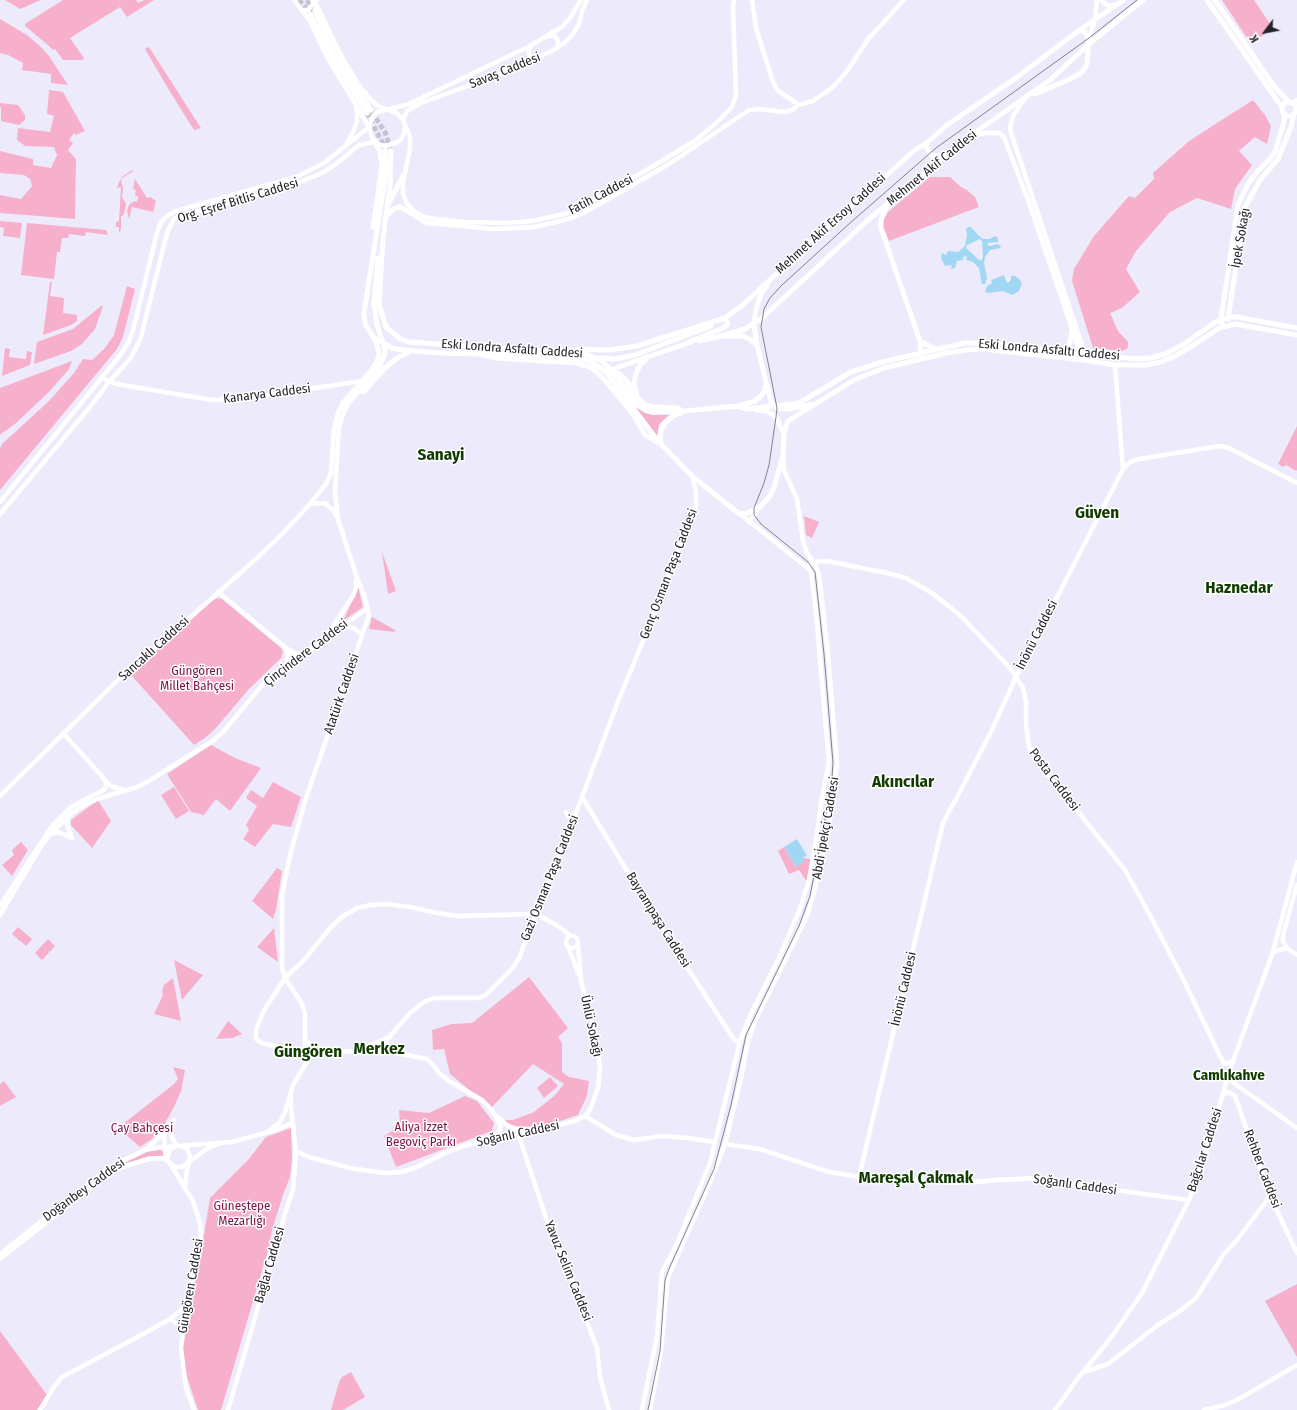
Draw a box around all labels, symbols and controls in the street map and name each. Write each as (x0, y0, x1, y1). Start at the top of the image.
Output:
north arrow (1245, 12, 1285, 52)
text: K (1247, 32, 1262, 45)
street label: Savaş Caddesi (467, 50, 543, 92)
street label: Mehmet Akif Caddesi (884, 127, 980, 209)
street label: Mehmet Akif Ersoy Caddesi (773, 170, 889, 278)
street label: Fatih Caddesi (566, 172, 636, 218)
street label: Org. Eşref Bitlis Caddesi (176, 175, 300, 227)
street label: İpek Sokağı (1228, 207, 1254, 269)
street label: Eski Londra Asfaltı Caddesi (441, 336, 583, 362)
street label: Eski Londra Asfaltı Caddesi (978, 336, 1120, 364)
street label: Kanarya Caddesi (222, 381, 312, 407)
district label: Sanayi (418, 445, 464, 465)
district label: Güven (1075, 503, 1119, 523)
street label: Genç Osman Paşa Caddesi (637, 506, 701, 642)
district label: Haznedar (1205, 578, 1273, 598)
street label: İnönü Caddesi (1013, 598, 1061, 672)
street label: Sancaklı Caddesi (116, 613, 192, 685)
street label: Çinçindere Caddesi (261, 616, 351, 690)
street label: Atatürk Caddesi (321, 652, 363, 736)
park label: Güngören Millet Bahçesi (160, 663, 234, 694)
street label: Posta Caddesi (1025, 746, 1083, 814)
district label: Akıncılar (872, 772, 934, 792)
street label: Abdi İpekçi Caddesi (809, 776, 843, 880)
street label: Gazi Osman Paşa Caddesi (518, 813, 582, 943)
street label: Bayrampaşa Caddesi (622, 869, 694, 971)
street label: İnönü Caddesi (888, 950, 920, 1028)
street label: Ünlü Sokağı (577, 994, 605, 1058)
district label: Merkez (353, 1039, 405, 1059)
district label: Güngören (274, 1042, 342, 1062)
district label: Camlıkahve (1193, 1067, 1265, 1085)
street label: Bağcılar Caddesi (1184, 1106, 1226, 1194)
street label: Soğanlı Caddesi (475, 1118, 561, 1150)
park label: Aliya İzzet Begoviç Parkı (386, 1119, 456, 1150)
park label: Çay Bahçesi (111, 1120, 173, 1136)
street label: Rehber Caddesi (1240, 1127, 1284, 1211)
street label: Doğanbey Caddesi (40, 1155, 128, 1225)
district label: Mareşal Çakmak (859, 1168, 973, 1188)
street label: Soğanlı Caddesi (1032, 1171, 1118, 1199)
park label: Güneştepe Mezarlığı (214, 1198, 270, 1229)
street label: Yavuz Selim Caddesi (541, 1218, 595, 1324)
street label: Bağlar Caddesi (252, 1225, 288, 1305)
street label: Güngören Caddesi (175, 1237, 207, 1335)

